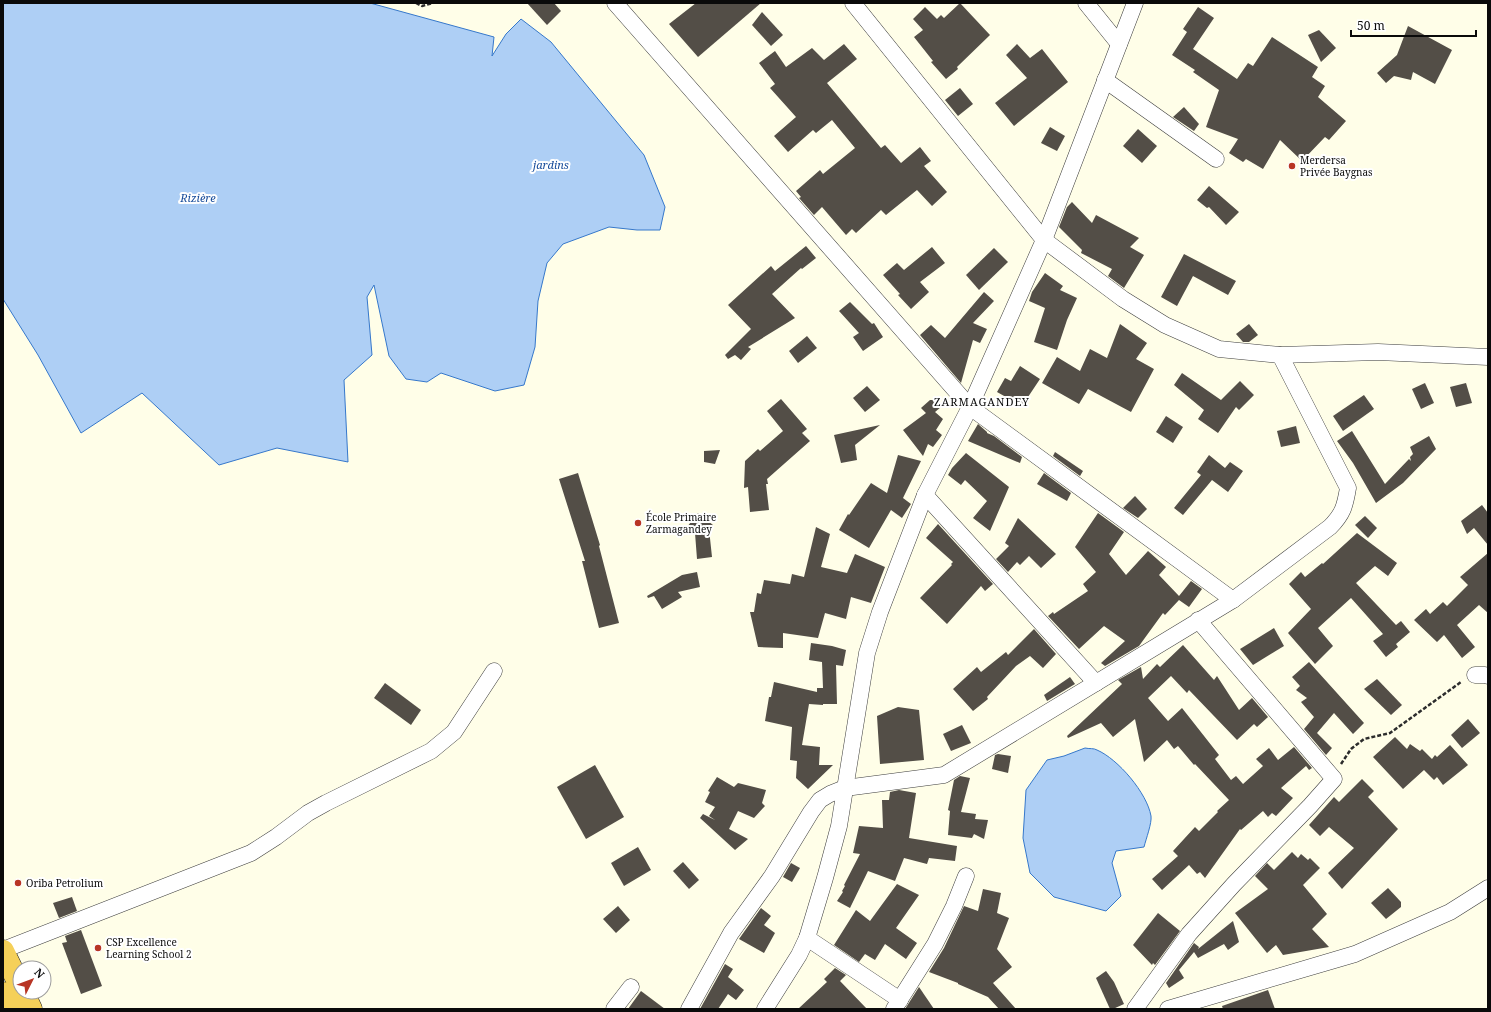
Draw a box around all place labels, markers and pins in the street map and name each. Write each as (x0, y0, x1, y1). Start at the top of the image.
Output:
place label: Merdersa Privée Baygnas (1300, 153, 1373, 179)
marker: Merdersa Privée Baygnas (1287, 161, 1297, 171)
place label: École Primaire Zarmagandey (646, 510, 716, 536)
marker: École Primaire Zarmagandey (633, 518, 643, 528)
place label: Oriba Petrolium (26, 876, 104, 890)
marker: Oriba Petrolium (13, 878, 23, 888)
place label: CSP Excellence Learning School 2 (106, 935, 192, 961)
marker: CSP Excellence Learning School 2 (93, 943, 103, 953)

